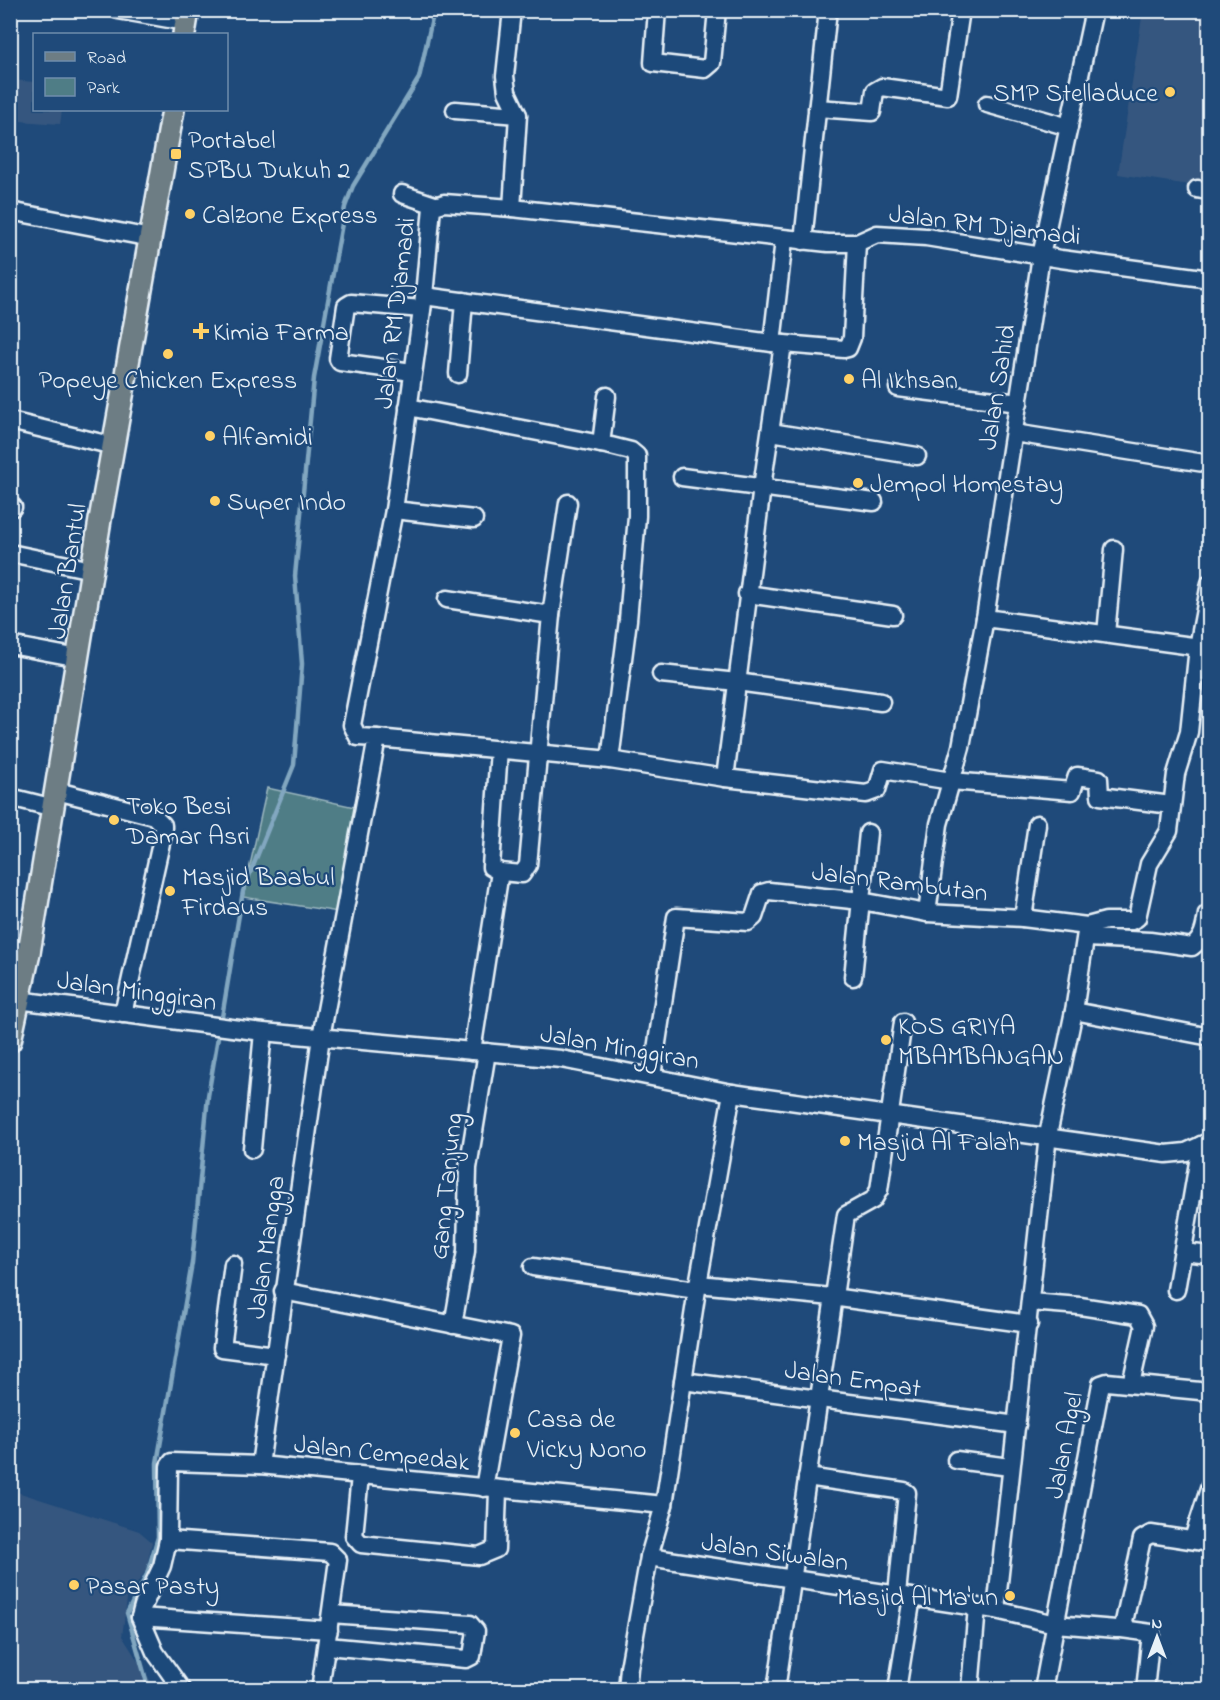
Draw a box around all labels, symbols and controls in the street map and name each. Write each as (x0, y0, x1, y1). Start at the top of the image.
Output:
legend (33, 33, 228, 111)
text: Road (87, 46, 126, 72)
text: Park (87, 76, 120, 102)
place label: SMP Stelladuce (993, 76, 1158, 114)
marker: SMP Stelladuce (1163, 85, 1177, 99)
place label: Portabel SPBU Dukuh 2 (188, 123, 351, 191)
marker: Portabel SPBU Dukuh 2 (169, 147, 183, 161)
street label: Jalan RM Djamadi (887, 196, 1083, 258)
place label: Calzone Express (202, 198, 378, 236)
marker: Calzone Express (183, 207, 197, 221)
street label: Jalan RM Djamadi (366, 215, 428, 411)
place label: Kimia Farma (213, 315, 349, 353)
street label: Jalan Sahid (970, 321, 1028, 453)
marker: Kimia Farma (194, 324, 208, 338)
marker: Popeye Chicken Express (161, 347, 175, 361)
place label: Popeye Chicken Express (39, 363, 297, 401)
place label: Al Ikhsan (861, 363, 958, 401)
marker: Al Ikhsan (842, 372, 856, 386)
place label: Alfamidi (222, 420, 313, 458)
marker: Alfamidi (203, 429, 217, 443)
place label: Jempol Homestay (870, 467, 1063, 505)
marker: Jempol Homestay (851, 476, 865, 490)
place label: Super Indo (227, 485, 346, 523)
marker: Super Indo (208, 494, 222, 508)
street label: Jalan Bantul (40, 501, 98, 642)
place label: Toko Besi Damar Asri (125, 789, 250, 857)
marker: Toko Besi Damar Asri (107, 813, 121, 827)
street label: Jalan Rambutan (809, 854, 990, 914)
place label: Masjid Baabul Firdaus (181, 860, 335, 928)
marker: Masjid Baabul Firdaus (163, 884, 177, 898)
street label: Jalan Minggiran (54, 963, 219, 1023)
place label: KOS GRIYA MBAMBANGAN (898, 1009, 1064, 1077)
street label: Jalan Minggiran (537, 1016, 702, 1082)
marker: KOS GRIYA MBAMBANGAN (879, 1033, 893, 1047)
street label: Gang Tanjung (421, 1111, 475, 1262)
place label: Masjid Al Falah (857, 1125, 1020, 1163)
marker: Masjid Al Falah (838, 1134, 852, 1148)
street label: Jalan Mangga (239, 1173, 297, 1322)
street label: Jalan Empat (782, 1353, 923, 1409)
street label: Jalan Agel (1037, 1389, 1095, 1502)
place label: Casa de Vicky Nono (526, 1402, 647, 1470)
marker: Casa de Vicky Nono (508, 1426, 522, 1440)
street label: Jalan Cempedak (292, 1427, 472, 1483)
street label: Jalan Siwalan (699, 1525, 851, 1583)
place label: Pasar Pasty (86, 1569, 219, 1607)
marker: Pasar Pasty (67, 1578, 81, 1592)
place label: Masjid Al Ma'un (837, 1580, 998, 1618)
marker: Masjid Al Ma'un (1003, 1589, 1017, 1603)
north arrow (1127, 1607, 1187, 1667)
text: N (1152, 1612, 1163, 1636)

